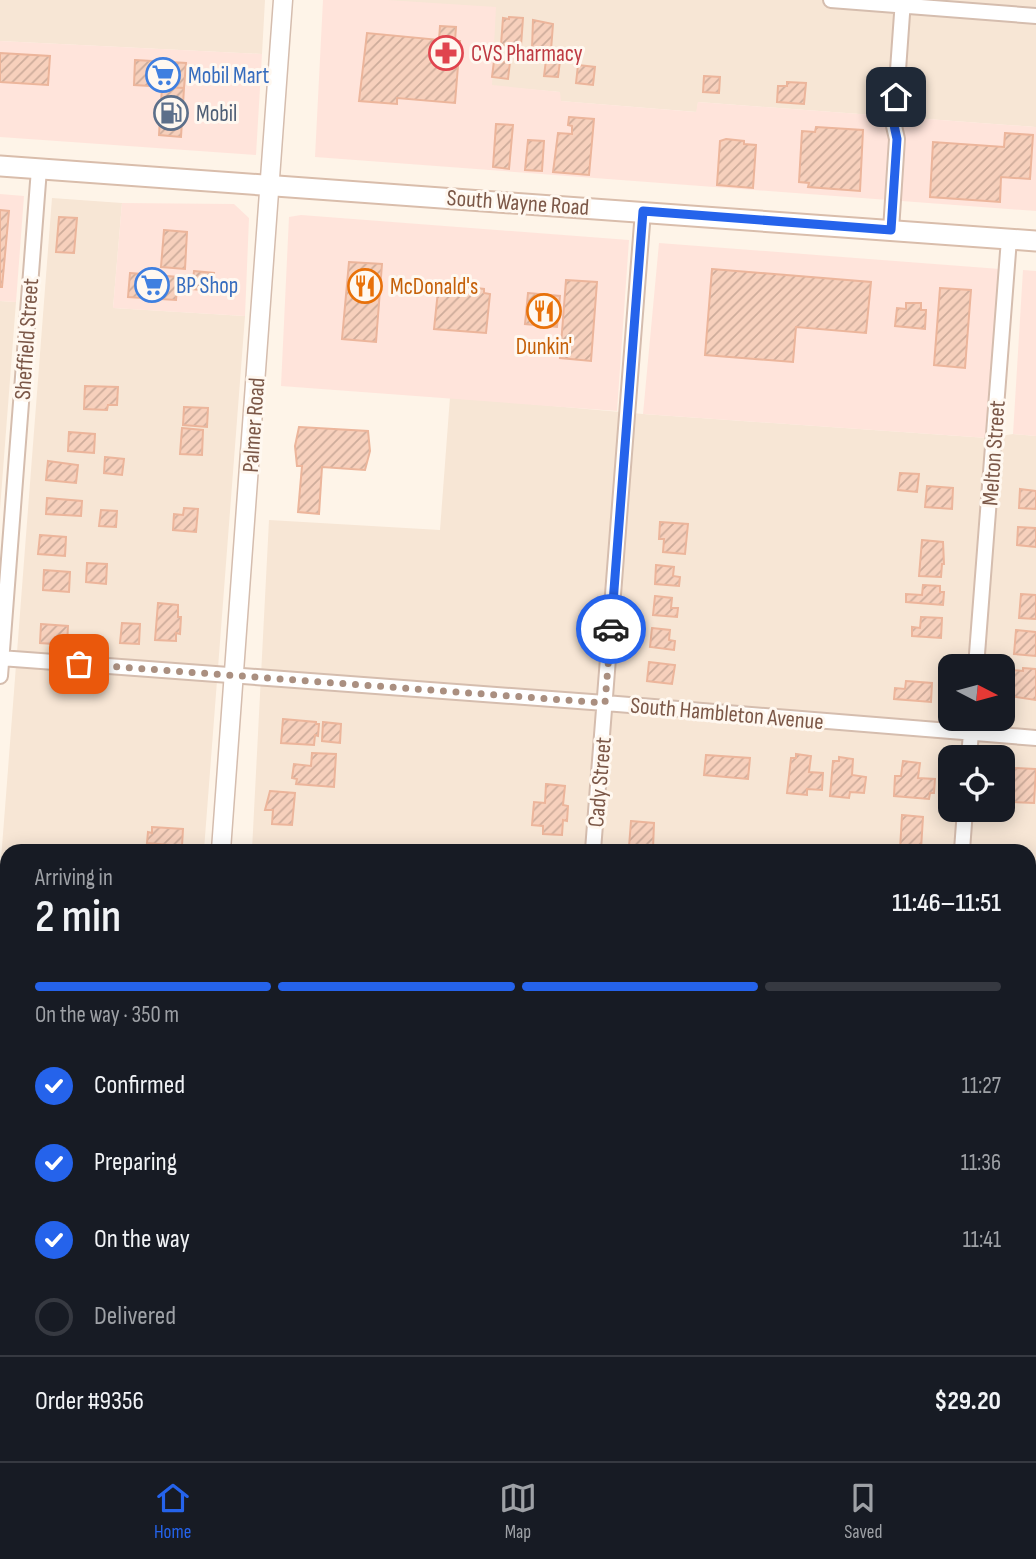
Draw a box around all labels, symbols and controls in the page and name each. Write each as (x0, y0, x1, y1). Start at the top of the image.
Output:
pharmacy icon: CVS Pharmacy (427, 34, 465, 72)
place label: CVS Pharmacy (471, 40, 583, 68)
supermarket icon: Mobil Mart (144, 56, 182, 94)
place label: Mobil Mart (188, 62, 269, 90)
pin (866, 67, 926, 127)
icon: home (877, 78, 915, 116)
fuel station icon: Mobil (152, 94, 190, 132)
place label: Mobil (196, 100, 237, 128)
street label: South Wayne Road (446, 184, 590, 222)
supermarket icon: BP Shop (133, 266, 171, 304)
restaurant icon: McDonald's (346, 267, 384, 305)
place label: BP Shop (176, 272, 238, 300)
place label: McDonald's (390, 273, 478, 301)
street label: Sheffield Street (9, 277, 45, 401)
restaurant icon: Dunkin' (525, 292, 563, 330)
place label: Dunkin' (516, 333, 572, 361)
street label: Palmer Road (237, 377, 271, 474)
street label: Melton Street (976, 399, 1012, 507)
courier (576, 594, 646, 664)
icon: car (592, 610, 630, 648)
pin (49, 634, 109, 694)
icon: bag (60, 645, 98, 683)
north arrow (938, 654, 1015, 732)
map controls (938, 654, 1015, 822)
street label: South Hambleton Avenue (629, 692, 825, 736)
street label: Cady Street (582, 736, 618, 828)
button: locate (938, 745, 1015, 822)
text: Arriving in (35, 864, 113, 892)
text: 11:46–11:51 (892, 888, 1001, 919)
text: 2 min (35, 890, 121, 945)
text: On the way · 350 m (35, 1001, 179, 1029)
icon: check (35, 1067, 73, 1105)
text: Confirmed (94, 1070, 185, 1101)
text: 11:27 (962, 1072, 1001, 1100)
icon: check (35, 1144, 73, 1182)
text: Preparing (94, 1147, 177, 1178)
text: 11:36 (961, 1149, 1001, 1177)
icon: check (35, 1221, 73, 1259)
text: On the way (94, 1224, 190, 1255)
text: 11:41 (963, 1226, 1001, 1254)
text: Delivered (94, 1301, 176, 1332)
text: Order #9356 (35, 1386, 144, 1417)
text: $29.20 (934, 1386, 1001, 1417)
tab: Home (154, 1479, 192, 1544)
tab: Map (499, 1479, 537, 1544)
tab: Saved (844, 1479, 882, 1544)

